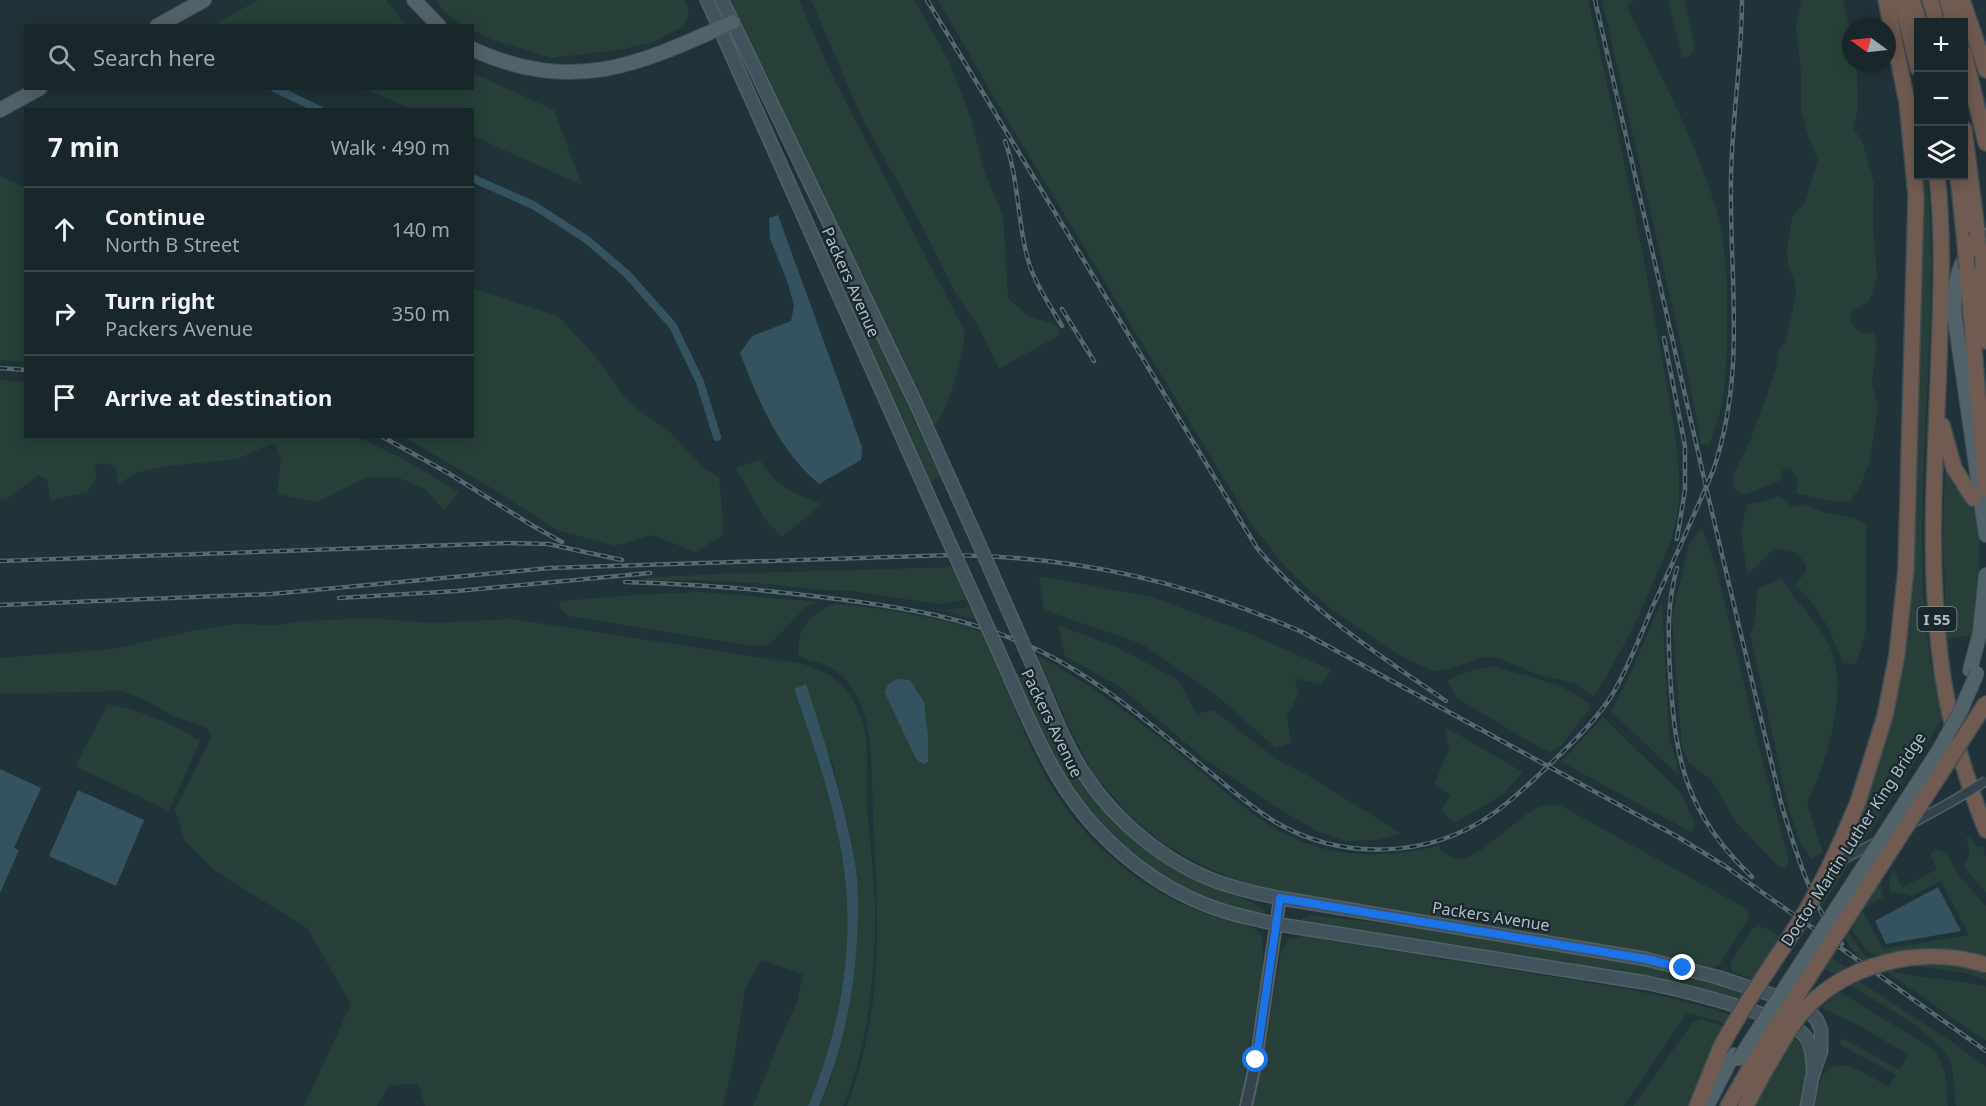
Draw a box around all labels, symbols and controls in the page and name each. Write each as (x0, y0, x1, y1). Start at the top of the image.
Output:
north arrow (1842, 18, 1896, 72)
map controls (1914, 18, 1968, 180)
button: + (1914, 18, 1968, 72)
search box (24, 24, 474, 90)
icon: search (45, 41, 78, 74)
text: Search here (93, 42, 215, 72)
button: − (1914, 72, 1968, 126)
button: layers (1914, 126, 1968, 180)
text: 7 min (48, 129, 120, 165)
text: Walk · 490 m (331, 134, 450, 161)
text: Continue (105, 201, 205, 231)
icon: ahead (48, 213, 81, 246)
text: 140 m (392, 216, 450, 243)
street label: Packers Avenue (817, 223, 885, 341)
text: North B Street (105, 231, 239, 258)
text: Turn right (105, 285, 215, 315)
icon: right (48, 297, 81, 330)
text: 350 m (392, 300, 450, 327)
text: Packers Avenue (105, 315, 253, 342)
icon: arrive (48, 381, 81, 414)
text: Arrive at destination (105, 382, 332, 412)
road number: I 55 (1918, 607, 1956, 631)
street label: Packers Avenue (1016, 665, 1088, 781)
street label: Doctor Martin Luther King Bridge (1775, 728, 1931, 950)
street label: Packers Avenue (1431, 896, 1551, 936)
route end (1669, 954, 1695, 980)
route start (1242, 1046, 1268, 1072)

